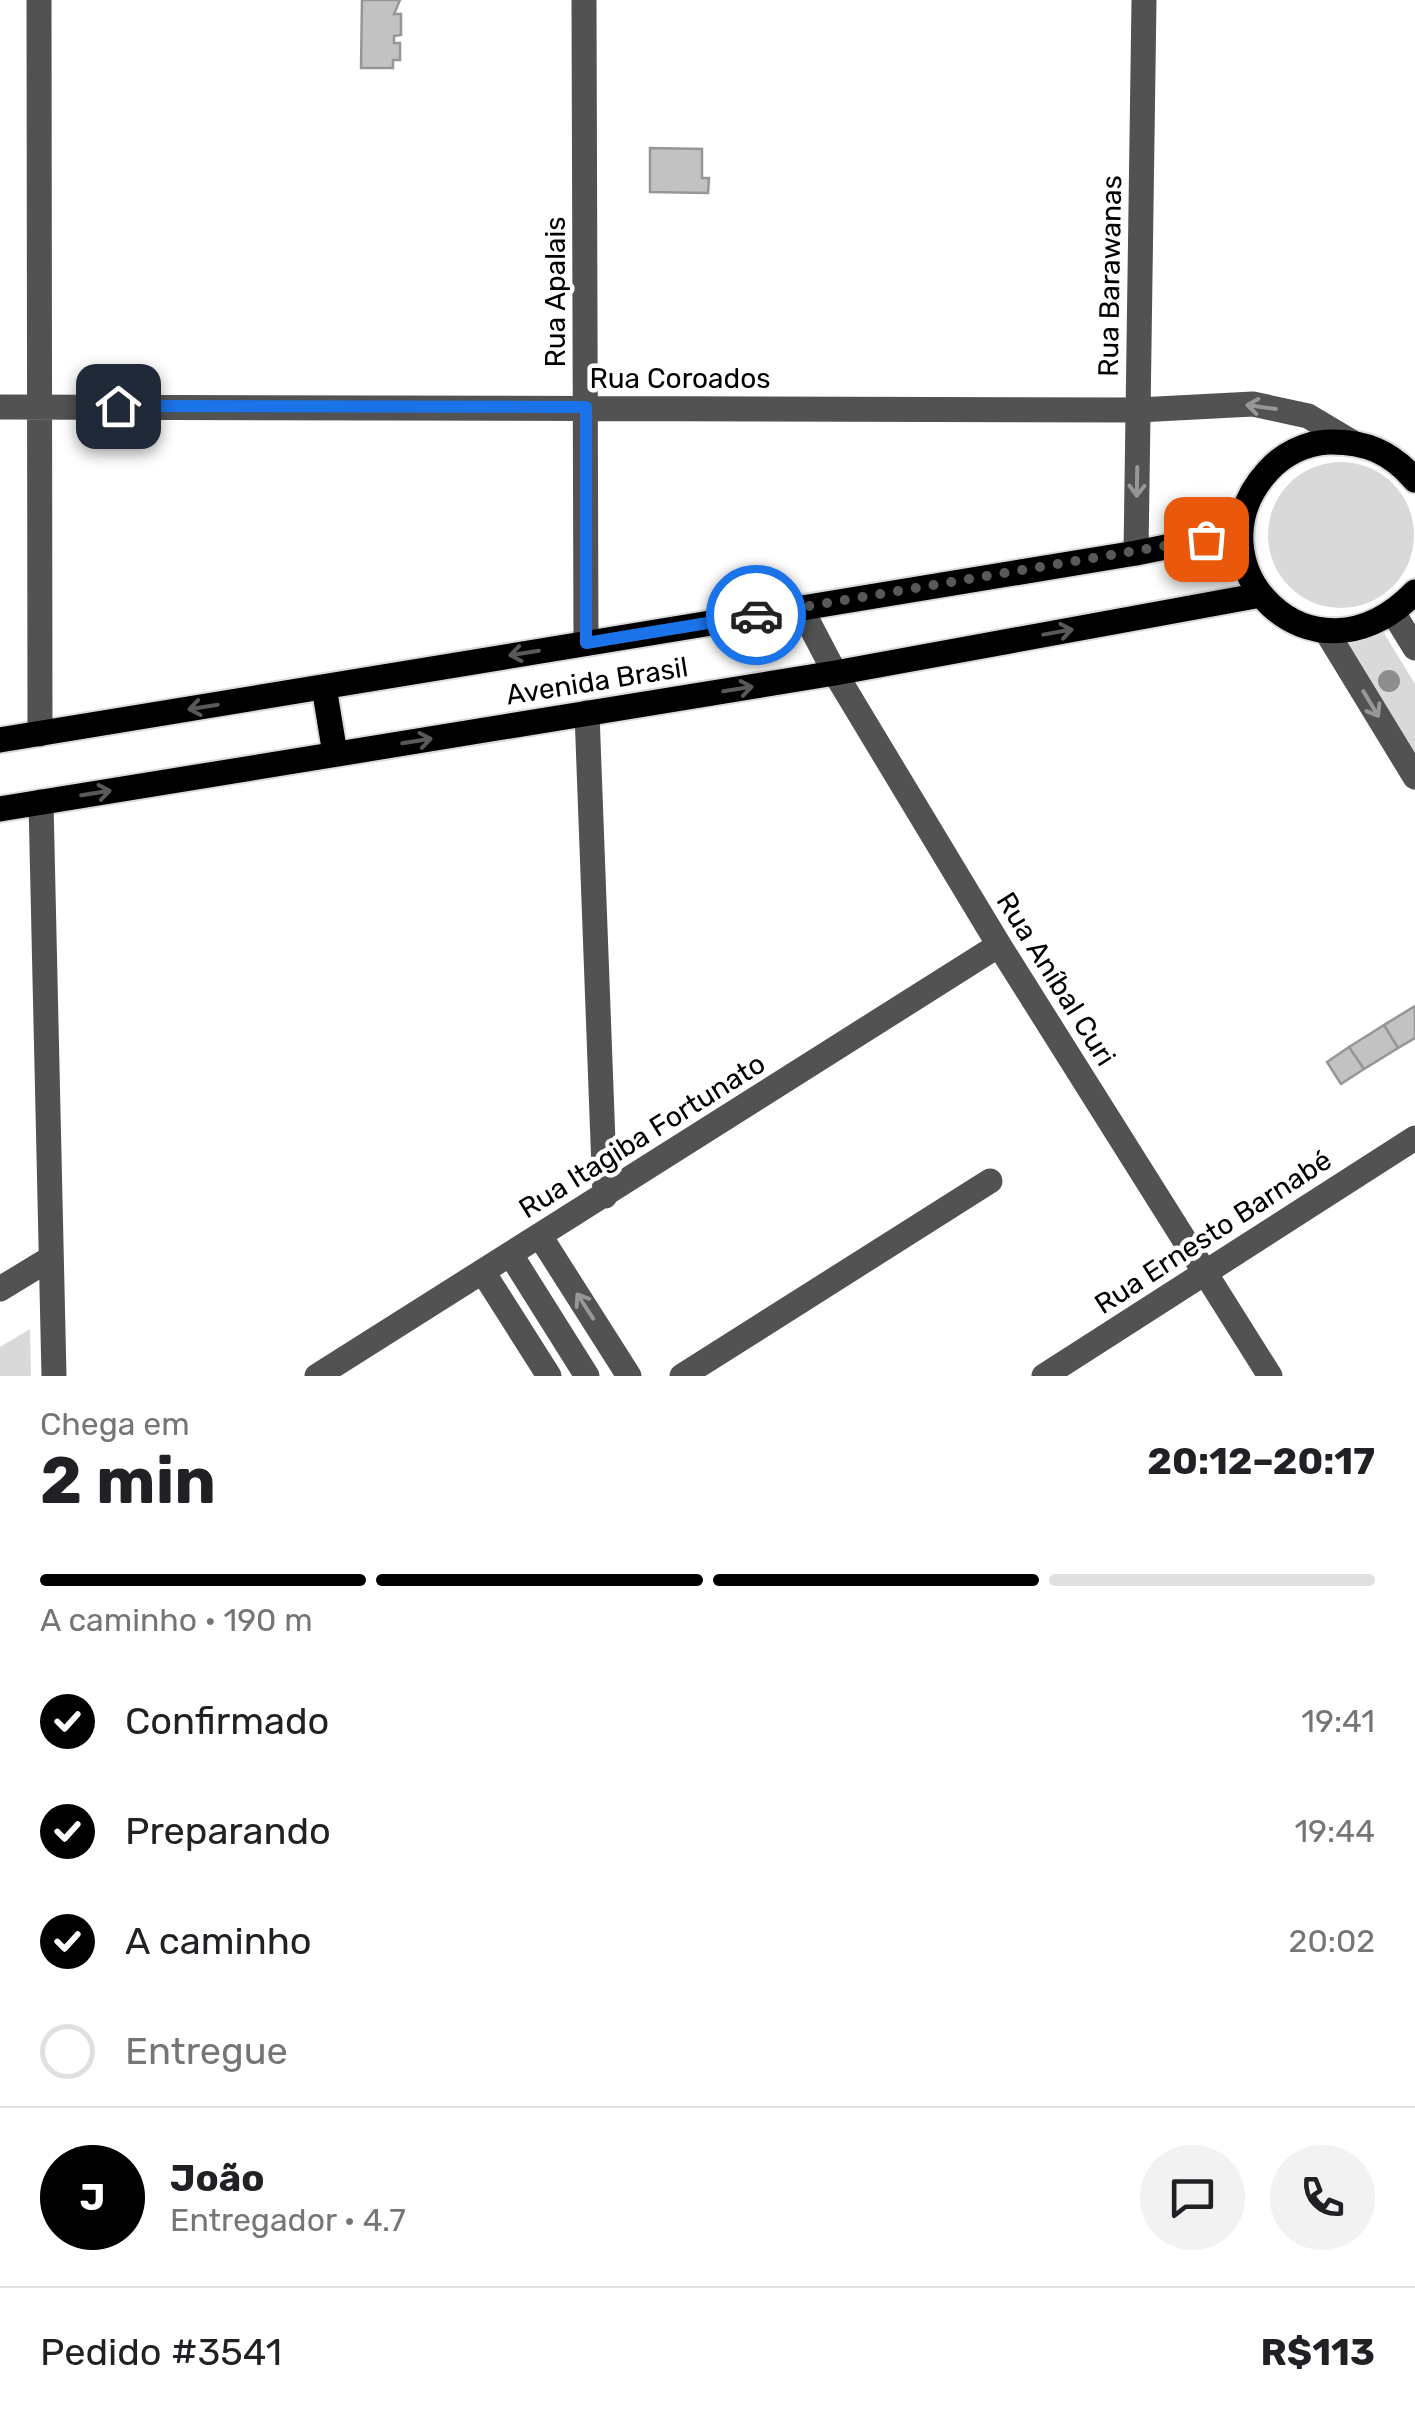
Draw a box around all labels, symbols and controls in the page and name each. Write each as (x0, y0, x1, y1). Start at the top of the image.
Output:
street label: Rua Barawanas (1092, 175, 1128, 377)
street label: Rua Apalais (539, 217, 572, 368)
street label: Rua Coroados (589, 362, 771, 395)
pin (76, 364, 161, 449)
icon: home (91, 379, 146, 434)
one-way arrow (1245, 397, 1278, 415)
one-way arrow (1128, 464, 1146, 497)
pin (1164, 497, 1249, 582)
icon: bag (1179, 512, 1234, 567)
courier (706, 565, 806, 665)
icon: car (729, 588, 784, 643)
one-way arrow (1041, 622, 1074, 641)
one-way arrow (508, 645, 541, 663)
street label: Avenida Brasil (504, 650, 690, 712)
one-way arrow (721, 679, 754, 698)
one-way arrow (1360, 689, 1381, 718)
one-way arrow (188, 698, 220, 716)
one-way arrow (400, 731, 433, 750)
one-way arrow (80, 783, 112, 802)
street label: Rua Aníbal Curi (990, 886, 1122, 1072)
street label: Rua Itagiba Fortunato (513, 1047, 771, 1225)
street label: Rua Ernesto Barnabé (1088, 1143, 1338, 1321)
one-way arrow (574, 1292, 595, 1321)
text: Chega em (40, 1405, 190, 1443)
text: 20:12–20:17 (1147, 1438, 1375, 1484)
text: 2 min (40, 1442, 216, 1519)
text: A caminho · 190 m (40, 1601, 313, 1639)
icon: check (40, 1694, 95, 1749)
text: Confirmado (125, 1698, 329, 1744)
text: 19:41 (1301, 1702, 1375, 1740)
icon: check (40, 1804, 95, 1859)
text: Preparando (125, 1808, 331, 1854)
text: 19:44 (1294, 1812, 1375, 1850)
icon: check (40, 1914, 95, 1969)
text: A caminho (125, 1918, 312, 1964)
text: 20:02 (1289, 1922, 1375, 1960)
text: Entregue (125, 2028, 288, 2074)
button: chat (1140, 2145, 1245, 2250)
button: phone (1270, 2145, 1375, 2250)
text: João (170, 2155, 264, 2201)
text: J (80, 2174, 105, 2220)
text: Entregador · 4.7 (170, 2201, 406, 2239)
text: Pedido #3541 (40, 2329, 282, 2375)
text: R$113 (1261, 2329, 1375, 2375)

